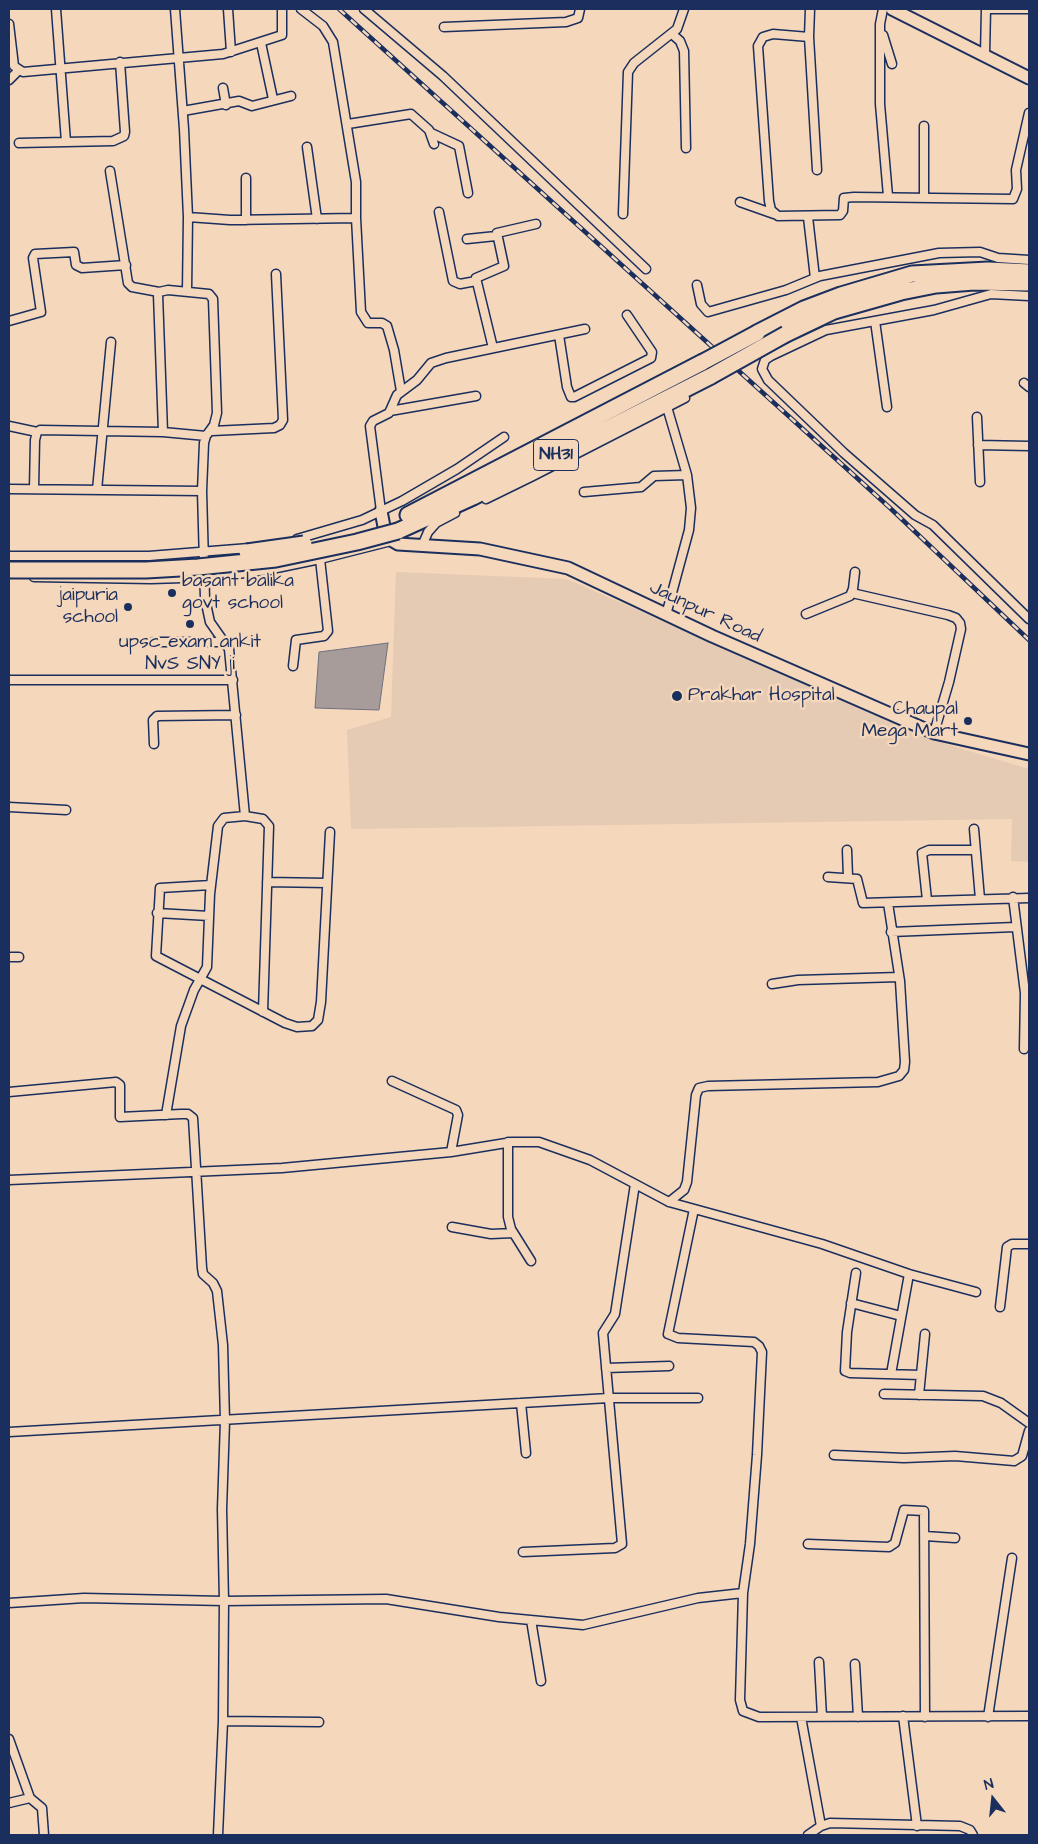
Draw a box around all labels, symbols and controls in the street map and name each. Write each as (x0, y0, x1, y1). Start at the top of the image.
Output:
road number: NH31 (534, 440, 578, 470)
place label: basant balika govt school (182, 571, 294, 615)
street label: Jaunpur Road (645, 577, 765, 649)
place label: jaipuria school (59, 585, 118, 629)
marker: basant balika govt school (166, 587, 178, 599)
marker: jaipuria school (122, 601, 134, 613)
marker: upsc exam ankit NvS SNY ji (184, 618, 196, 630)
place label: upsc exam ankit NvS SNY ji (119, 632, 261, 676)
place label: Prakhar Hospital (688, 685, 835, 707)
marker: Prakhar Hospital (670, 689, 684, 703)
place label: Chaupal Mega Mart (861, 699, 958, 743)
marker: Chaupal Mega Mart (962, 715, 974, 727)
north arrow (968, 1774, 1018, 1824)
text: N (982, 1774, 996, 1795)

